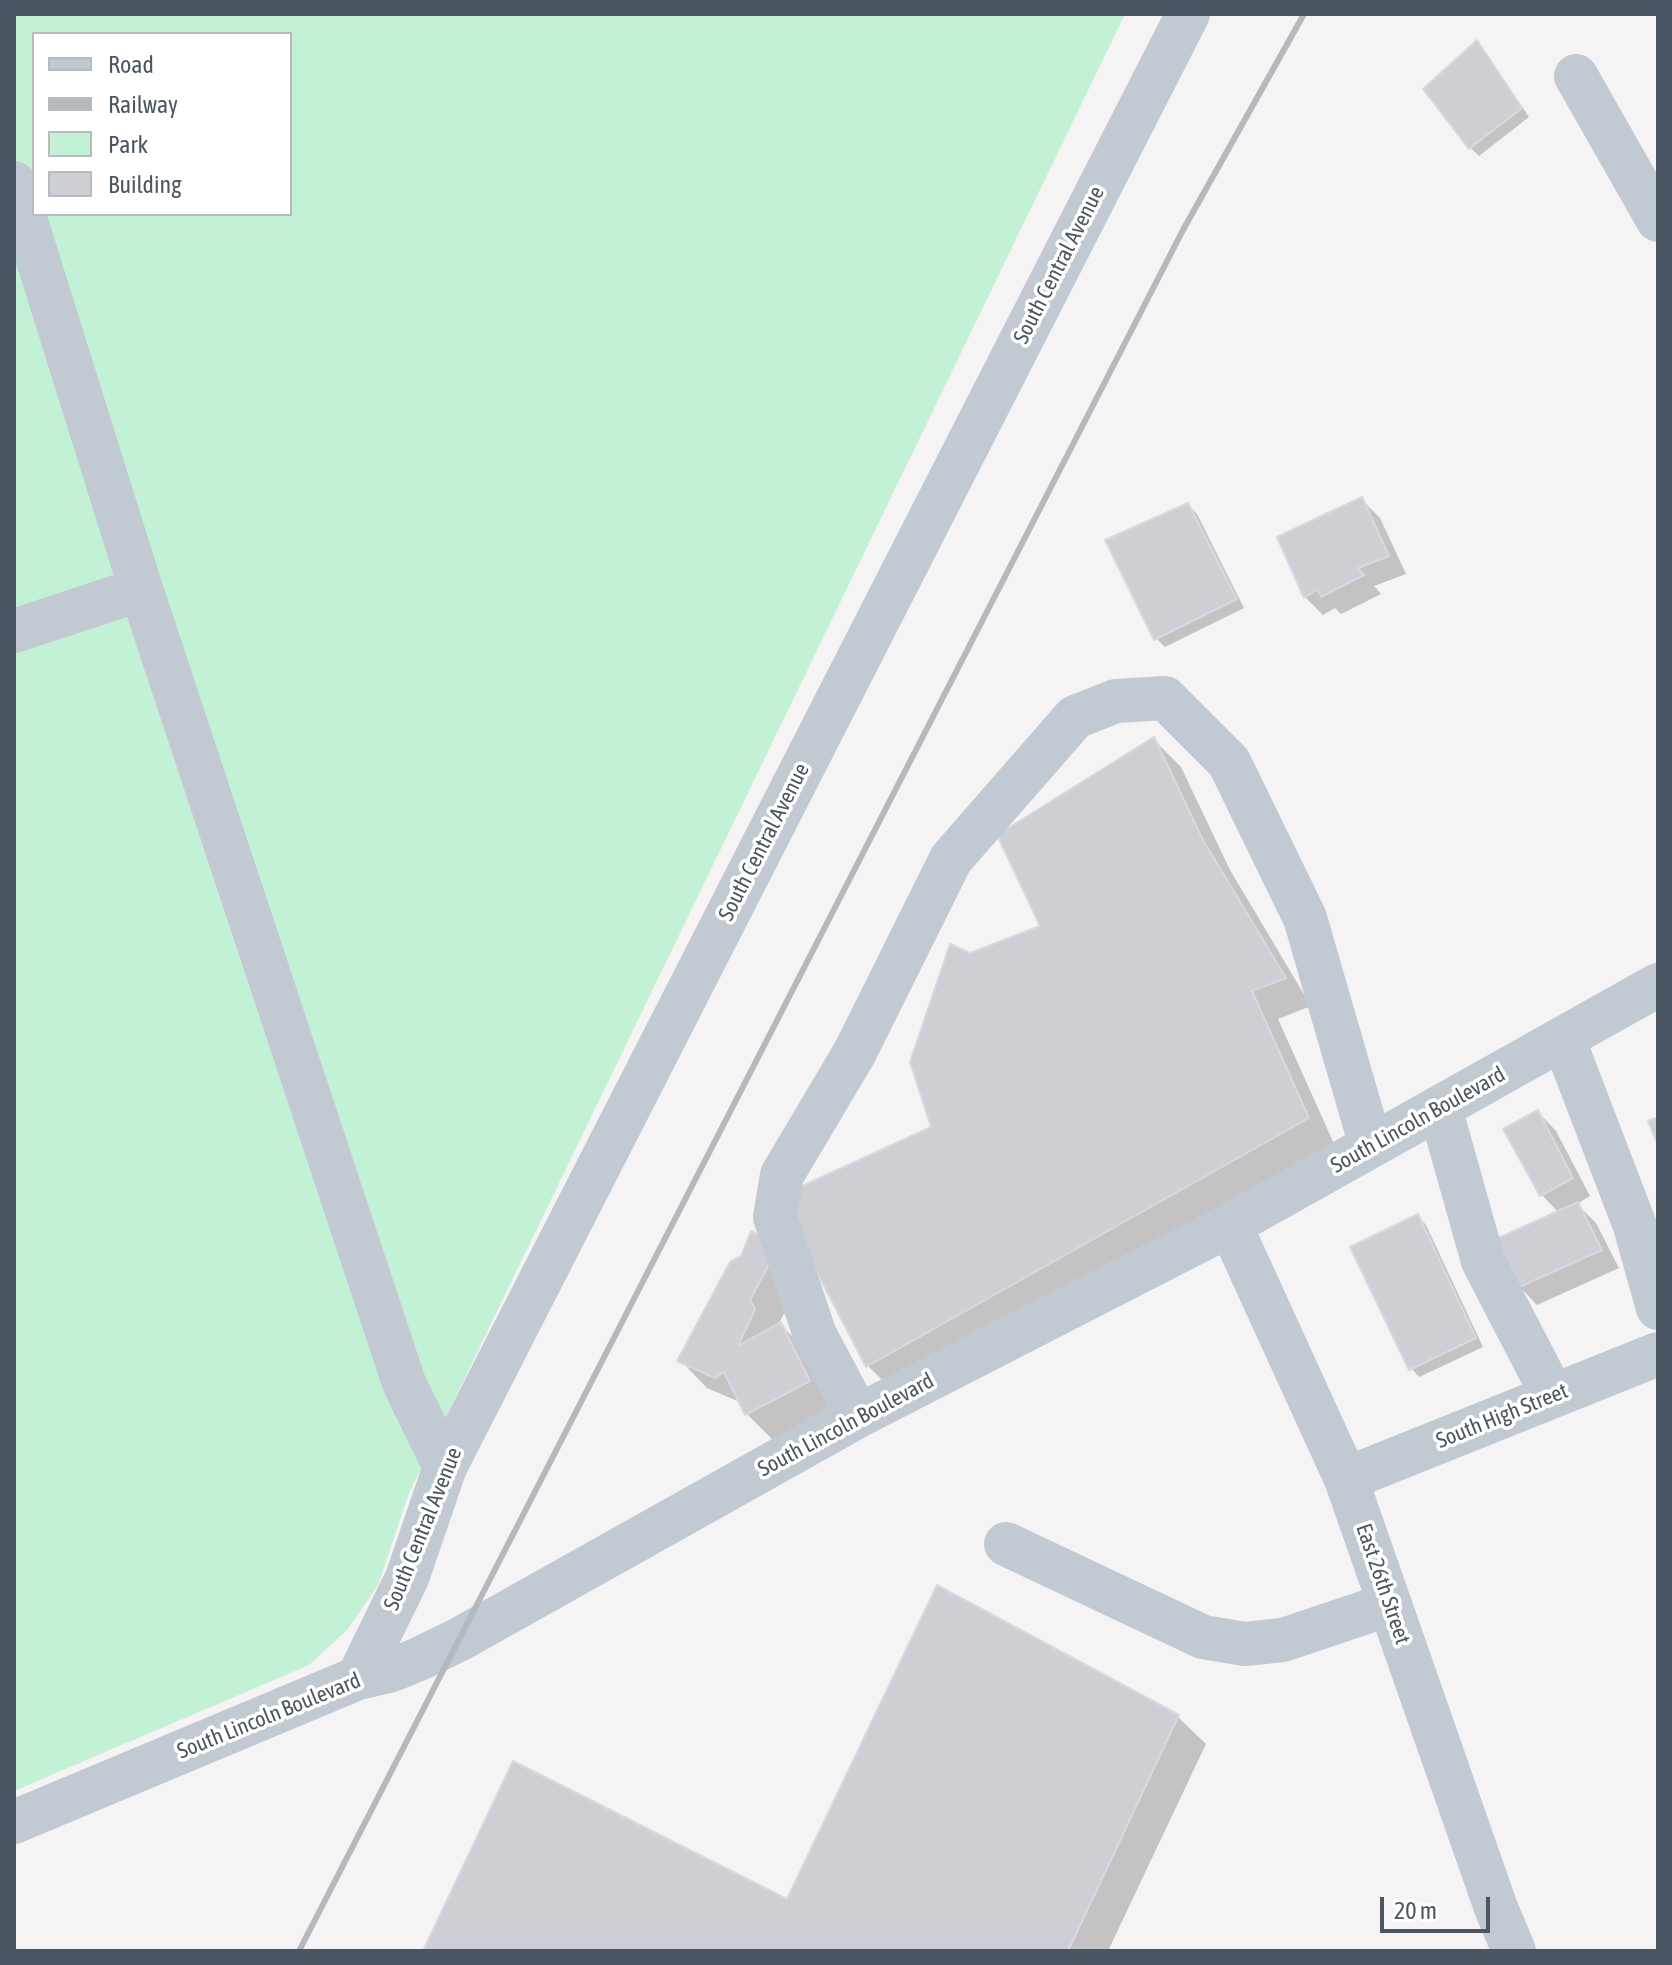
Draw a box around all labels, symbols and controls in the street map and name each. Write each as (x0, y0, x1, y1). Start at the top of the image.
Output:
legend (32, 32, 292, 216)
text: Road (108, 51, 154, 78)
text: Railway (108, 91, 178, 118)
text: Park (108, 131, 148, 158)
text: Building (108, 171, 181, 198)
street label: South Central Avenue (1008, 182, 1110, 348)
street label: South Central Avenue (713, 759, 815, 925)
street label: South Lincoln Boulevard (1326, 1061, 1510, 1179)
street label: South Lincoln Boulevard (754, 1368, 938, 1482)
street label: South High Street (1432, 1378, 1572, 1454)
street label: South Central Avenue (378, 1444, 468, 1614)
street label: East 26th Street (1350, 1520, 1416, 1648)
street label: South Lincoln Boulevard (174, 1667, 364, 1765)
scale bar (1384, 1881, 1494, 1931)
text: 20 m (1394, 1897, 1437, 1924)

